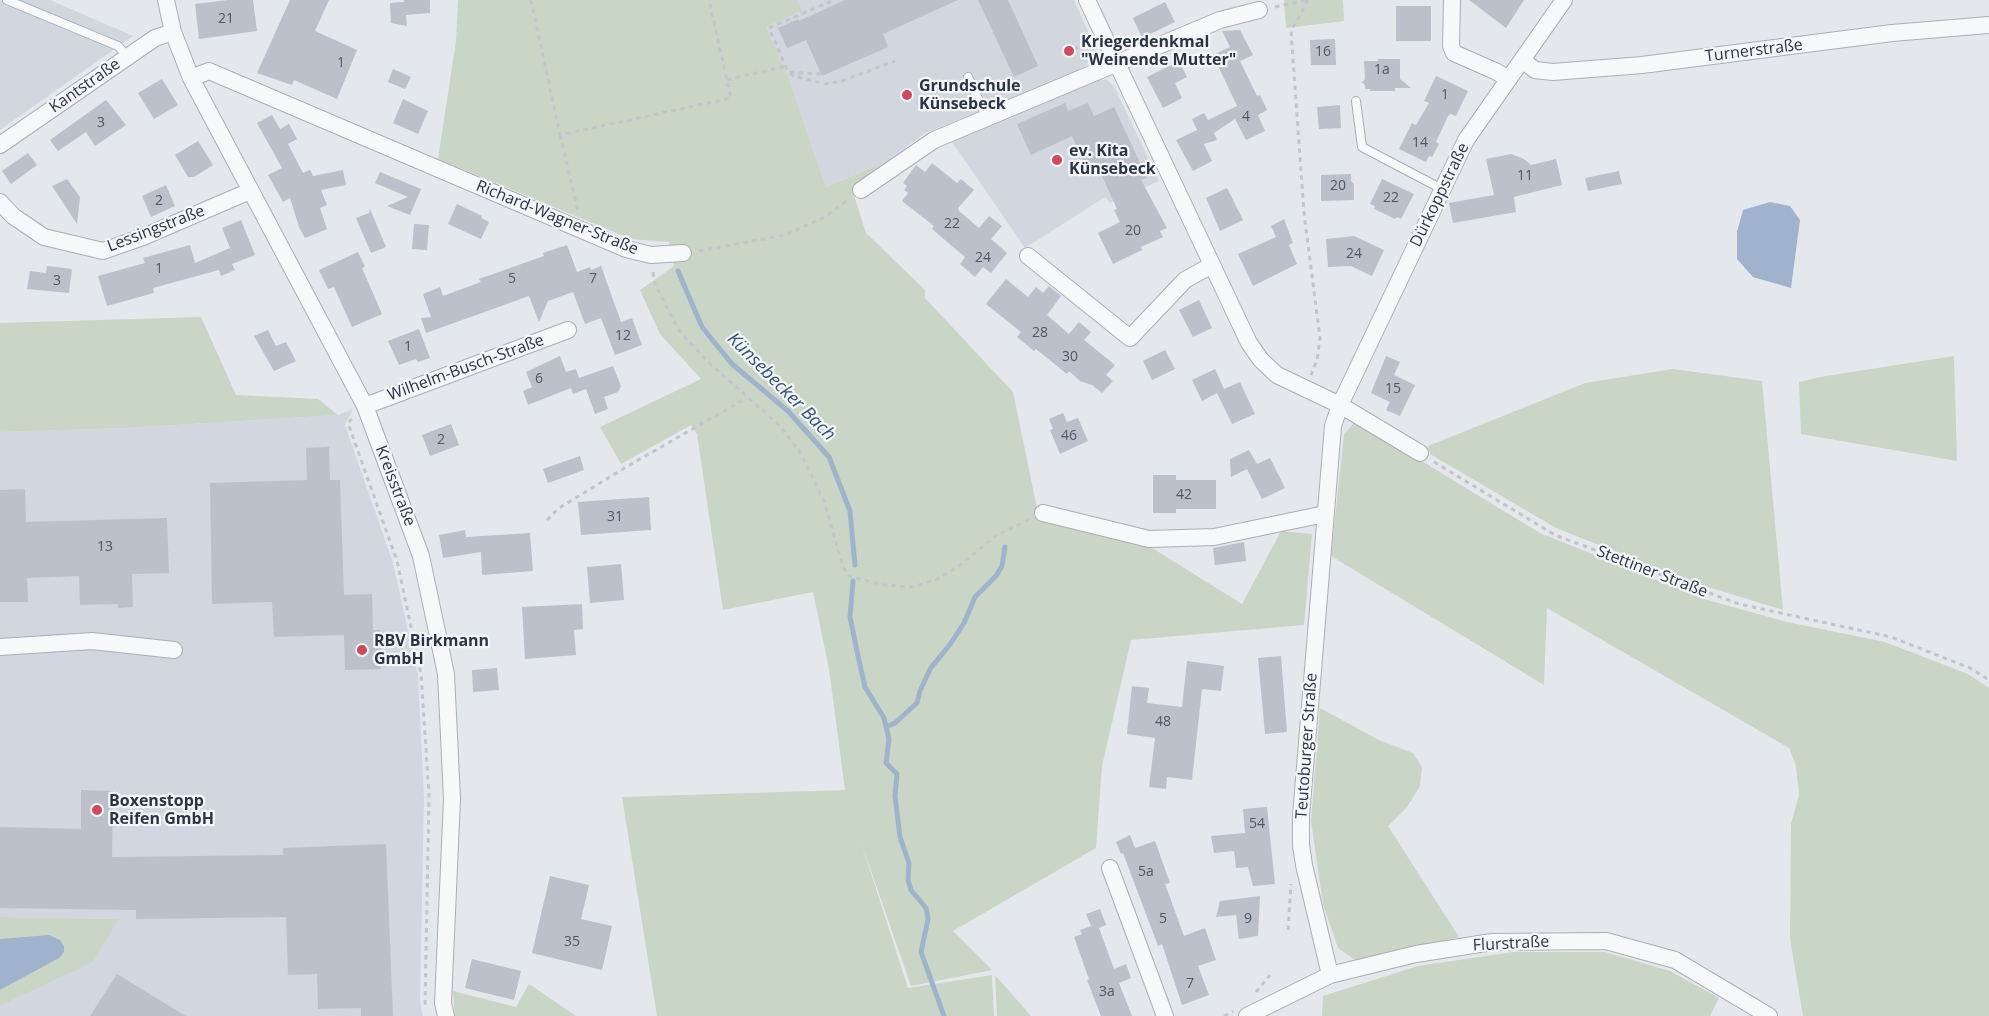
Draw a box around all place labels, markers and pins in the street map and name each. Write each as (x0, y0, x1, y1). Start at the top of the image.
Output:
place label: Kriegerdenkmal "Weinende Mutter" (1081, 32, 1236, 70)
marker: Kriegerdenkmal "Weinende Mutter" (1062, 44, 1076, 58)
place label: Grundschule Künsebeck (919, 76, 1021, 114)
marker: Grundschule Künsebeck (900, 88, 914, 102)
place label: ev. Kita Künsebeck (1069, 141, 1156, 179)
marker: ev. Kita Künsebeck (1050, 153, 1064, 167)
place label: RBV Birkmann GmbH (374, 631, 489, 669)
marker: RBV Birkmann GmbH (355, 643, 369, 657)
place label: Boxenstopp Reifen GmbH (109, 791, 214, 829)
marker: Boxenstopp Reifen GmbH (90, 803, 104, 817)

